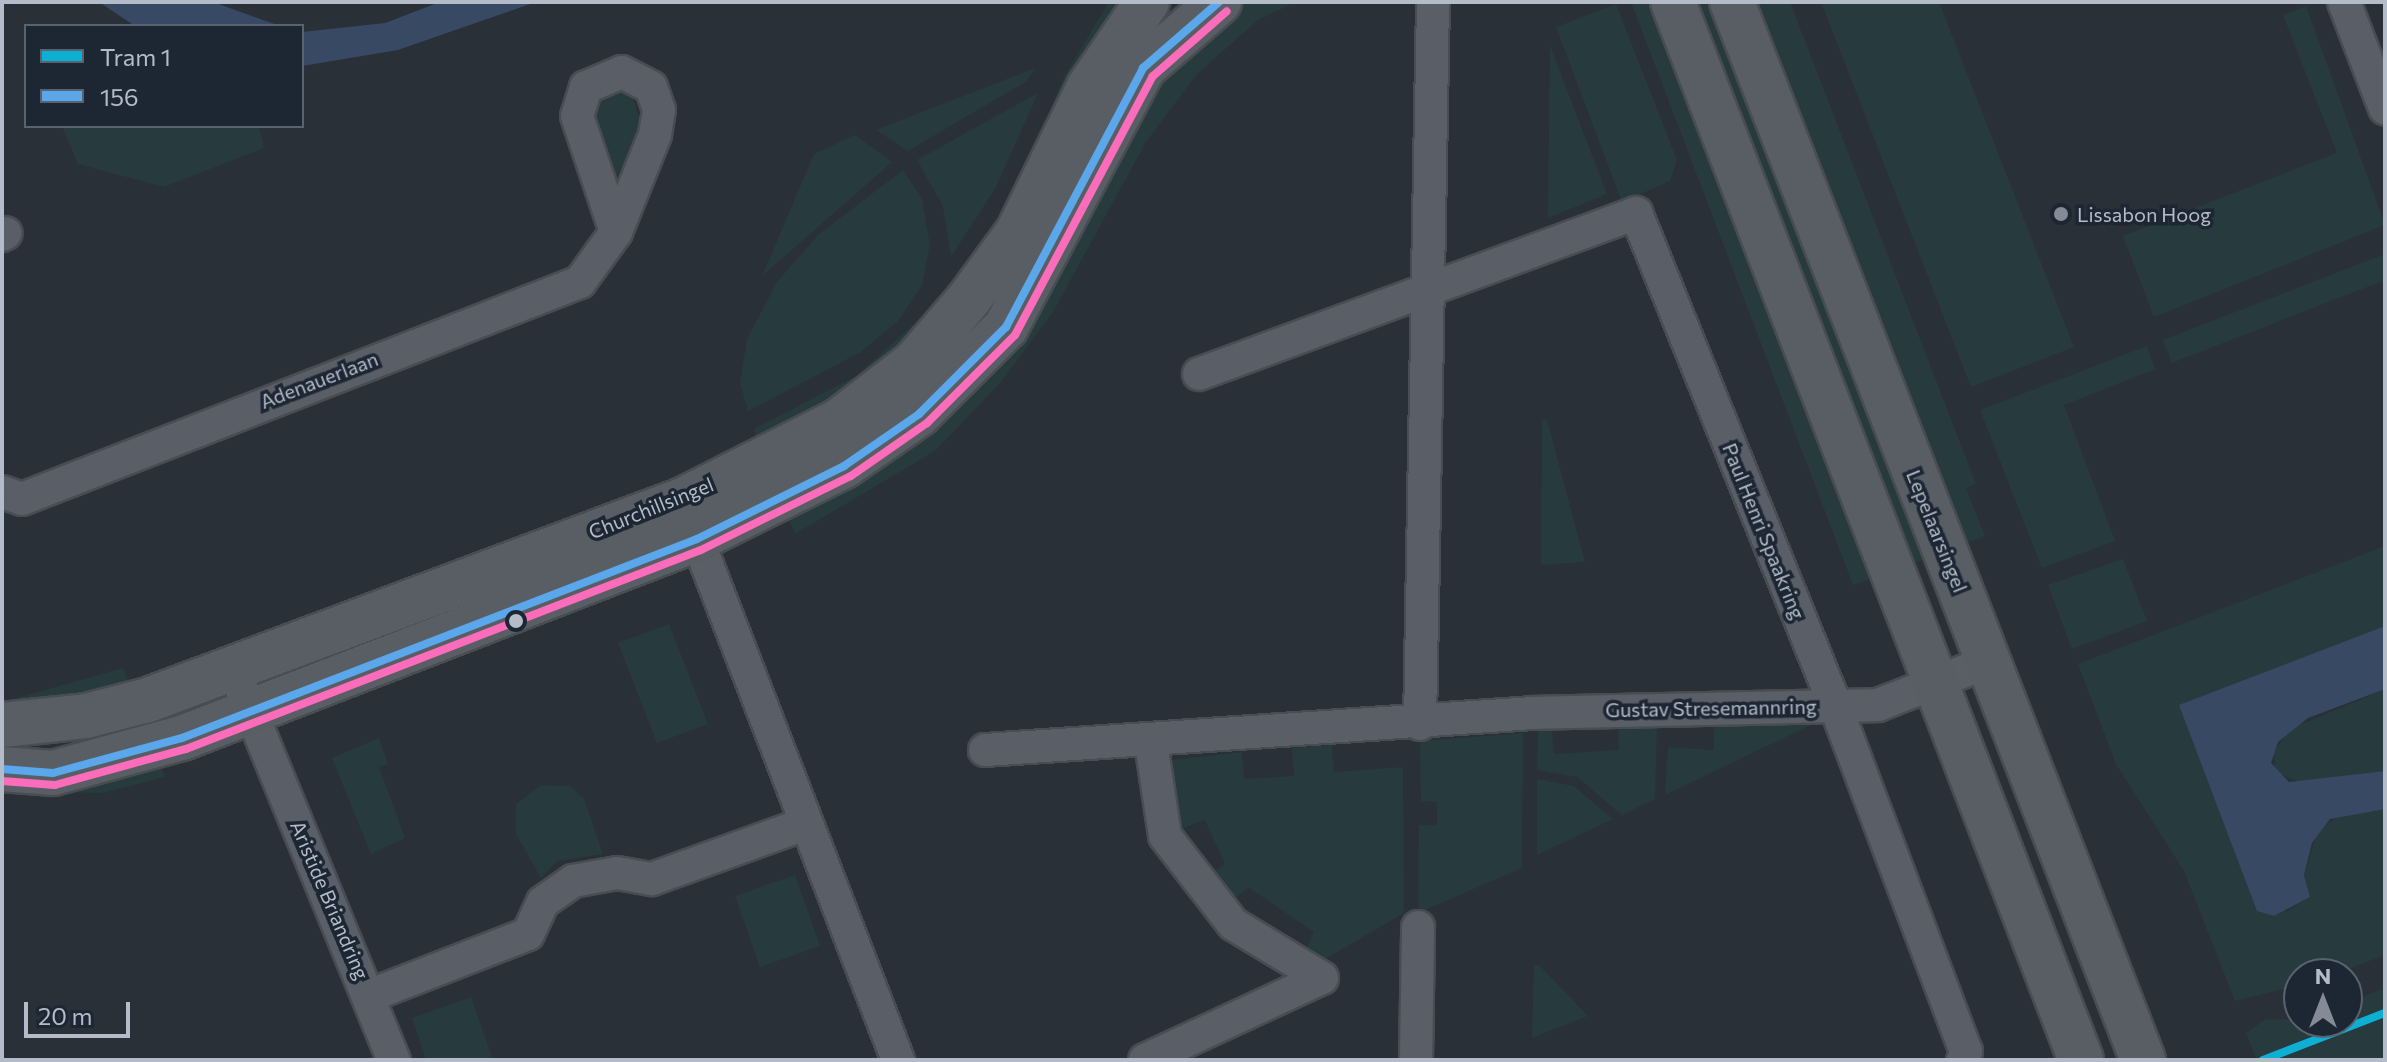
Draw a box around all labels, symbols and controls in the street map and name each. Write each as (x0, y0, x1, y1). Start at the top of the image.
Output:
legend (24, 24, 304, 128)
text: Tram 1 (100, 42, 171, 71)
text: 156 (100, 82, 139, 111)
place label: Lissabon Hoog (2077, 202, 2211, 226)
marker: Lissabon Hoog (2052, 205, 2070, 223)
street label: Adenauerlaan (257, 346, 381, 414)
street label: Paul Henri Spaakring (1718, 439, 1810, 623)
street label: Lepelaarsingel (1902, 466, 1972, 596)
street label: Churchillsingel (585, 472, 717, 544)
unlabelled marker (508, 613, 524, 629)
street label: Gustav Stresemannring (1605, 694, 1817, 722)
street label: Aristide Briandring (286, 817, 374, 983)
north arrow (2283, 958, 2363, 1038)
text: N (2315, 962, 2331, 989)
scale bar (28, 986, 134, 1036)
text: 20 m (38, 1001, 92, 1030)

